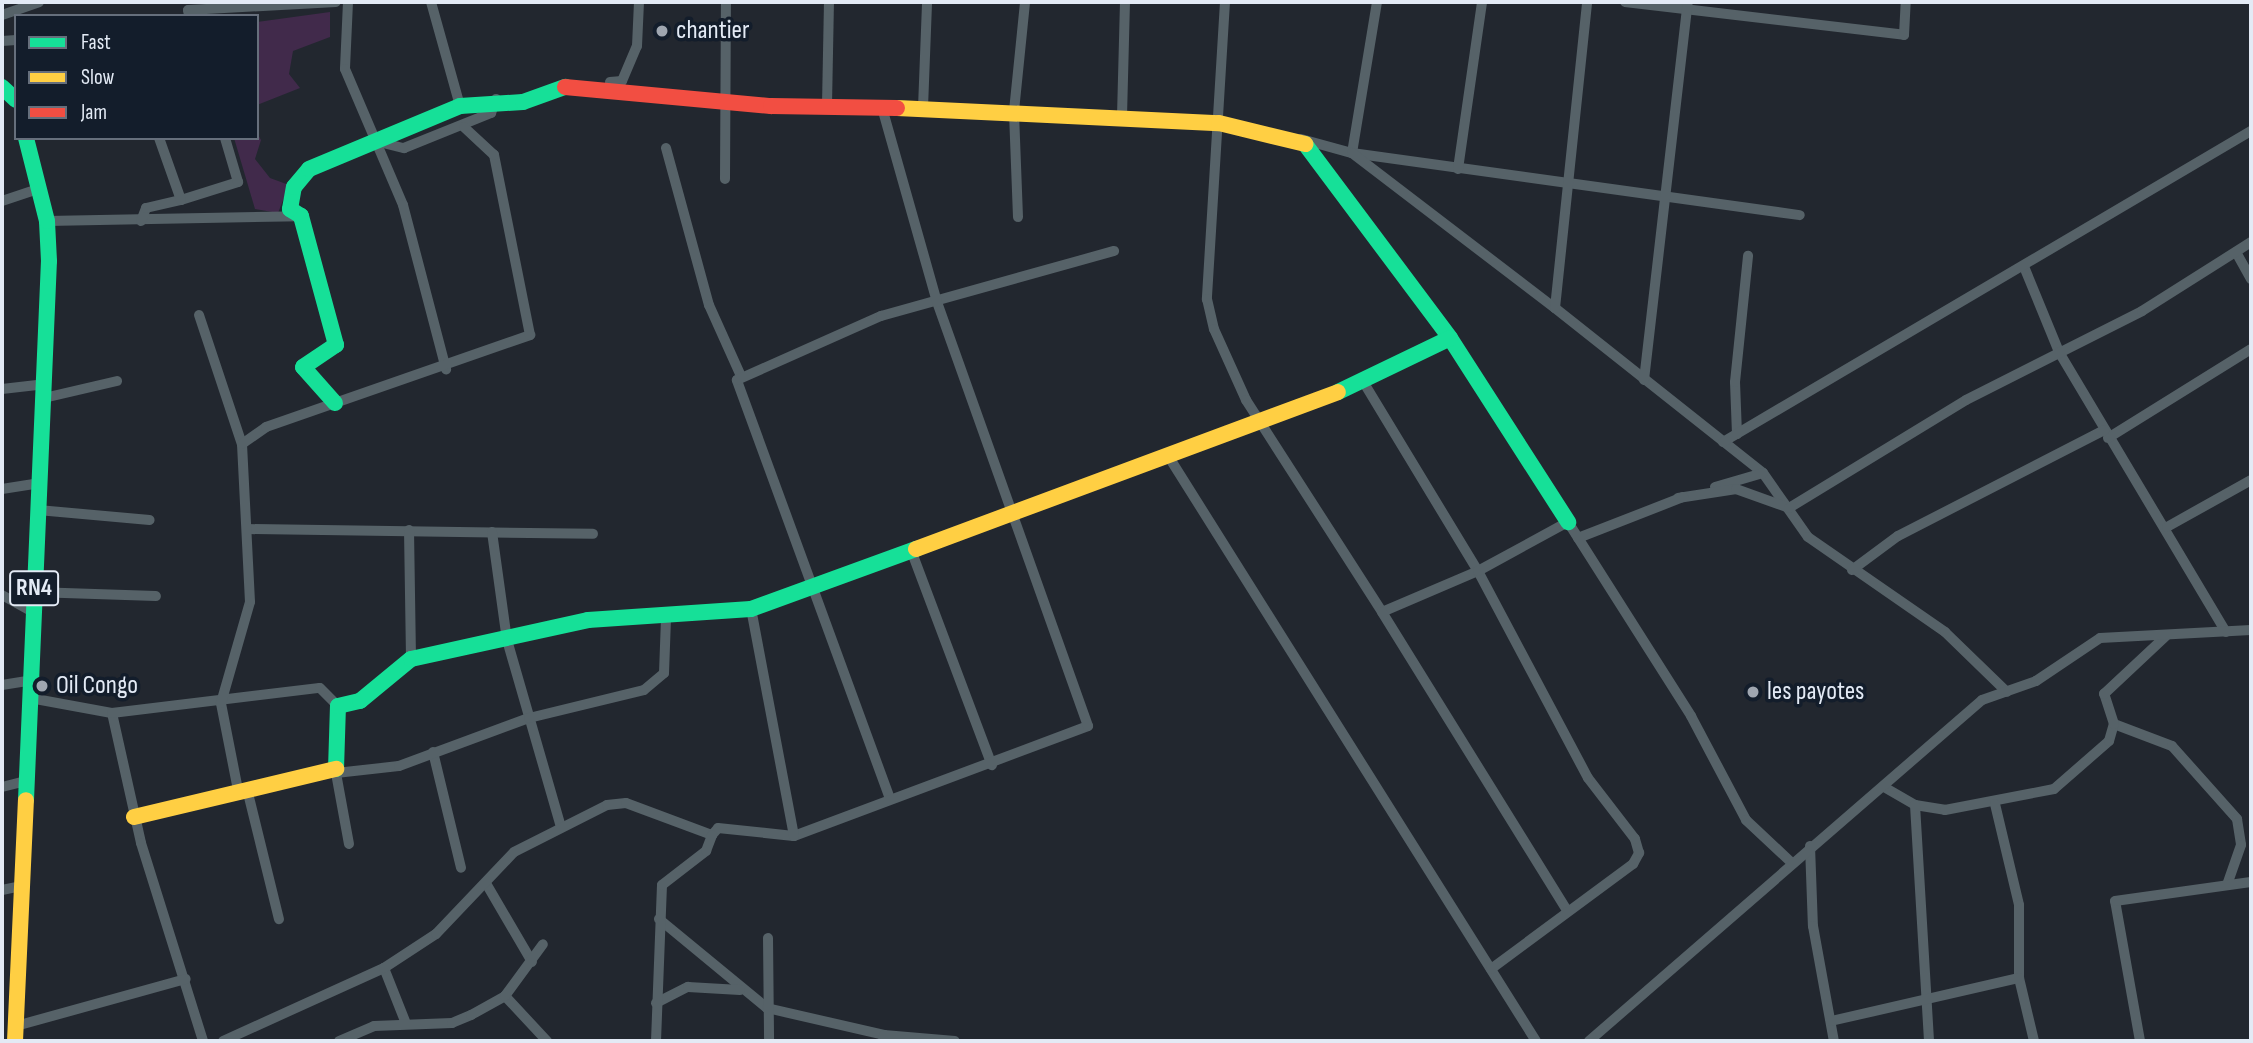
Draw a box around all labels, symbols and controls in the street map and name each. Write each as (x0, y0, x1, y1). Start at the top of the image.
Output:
legend (14, 14, 259, 140)
place label: chantier (676, 15, 750, 47)
marker: chantier (654, 23, 670, 39)
text: Fast (81, 30, 111, 55)
text: Slow (81, 65, 114, 90)
text: Jam (81, 100, 107, 125)
road number: RN4 (8, 568, 60, 608)
place label: Oil Congo (56, 670, 138, 702)
place label: les payotes (1767, 676, 1864, 708)
marker: Oil Congo (34, 678, 50, 694)
marker: les payotes (1745, 684, 1761, 700)

